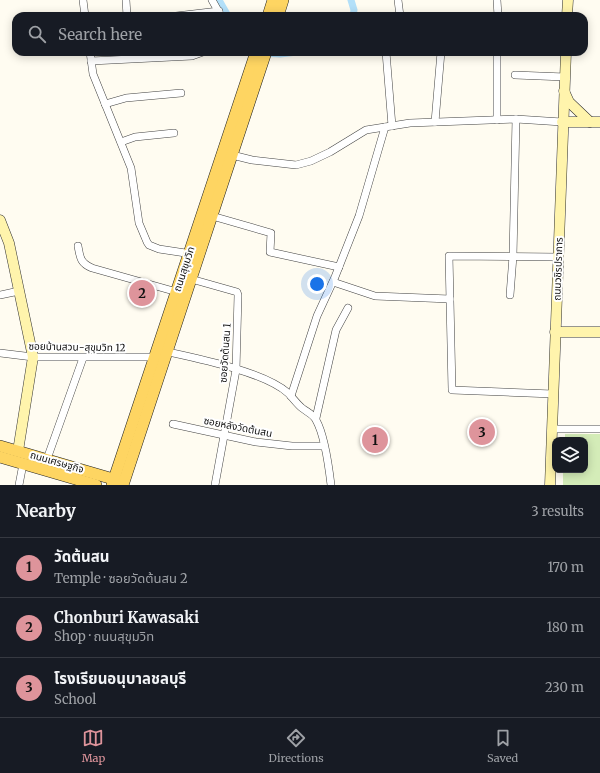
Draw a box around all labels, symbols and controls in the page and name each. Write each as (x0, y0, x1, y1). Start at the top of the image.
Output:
search box (12, 12, 588, 56)
icon: search (26, 23, 48, 45)
text: Search here (58, 25, 142, 44)
street label: ถนนวชิรปราการ (550, 237, 566, 301)
street label: ถนนสุขุมวิท (171, 245, 197, 293)
your location (307, 274, 327, 294)
pin: 2 (129, 278, 155, 308)
street label: ซอยวัดต้นสน 1 (216, 322, 234, 383)
street label: ซอยบ้านสวน-สุขุมวิท 12 (28, 340, 126, 354)
street label: ซอยหลังวัดต้นสน (203, 414, 273, 440)
pin: 3 (469, 417, 495, 447)
pin: 1 (362, 425, 388, 455)
map controls (552, 437, 588, 473)
button: layers (552, 437, 588, 473)
street label: ถนนเศรษฐกิจ (29, 448, 85, 476)
text: Nearby (16, 500, 76, 522)
text: 3 results (531, 503, 584, 520)
text: วัดต้นสน (54, 547, 109, 566)
text: 1 (26, 559, 32, 576)
text: 170 m (547, 559, 584, 576)
text: Temple · ซอยวัดต้นสน 2 (54, 570, 188, 587)
text: Chonburi Kawasaki (54, 608, 199, 627)
text: 2 (25, 619, 33, 636)
text: 180 m (546, 619, 584, 636)
text: Shop · ถนนสุขุมวิท (54, 628, 154, 645)
text: โรงเรียนอนุบาลชลบุรี (54, 669, 186, 688)
text: 3 (25, 679, 33, 696)
text: 230 m (545, 679, 584, 696)
text: School (54, 691, 96, 708)
tab: Map (82, 727, 105, 765)
tab: Directions (269, 727, 324, 765)
tab: Saved (487, 727, 518, 765)

